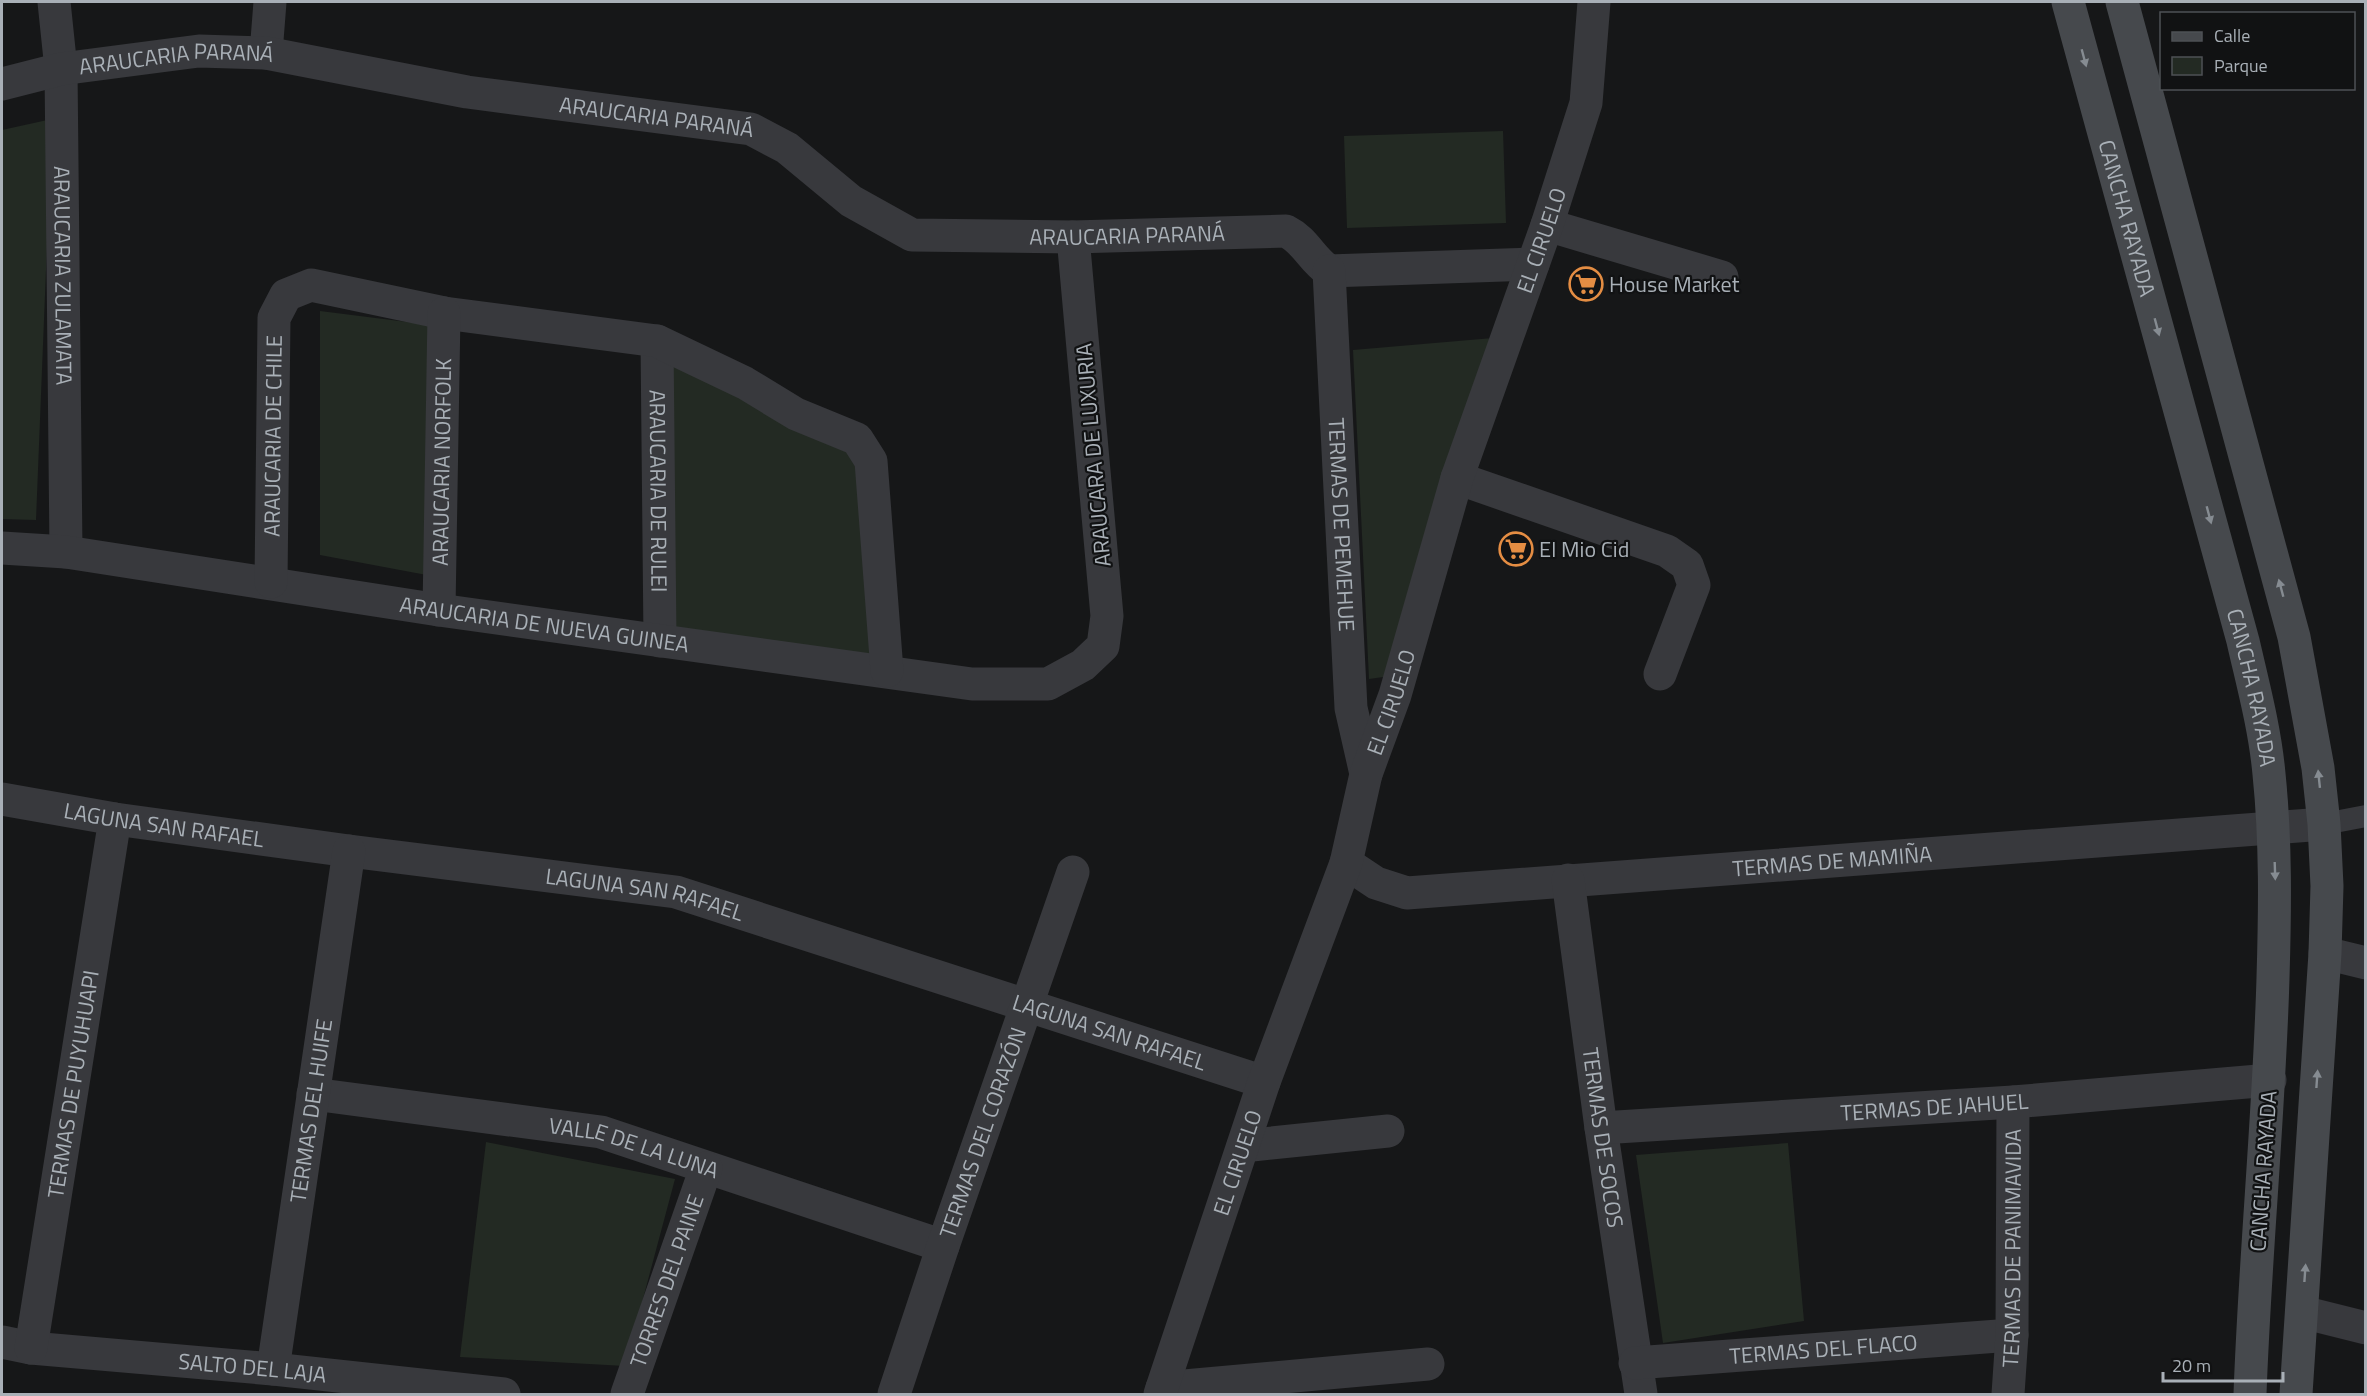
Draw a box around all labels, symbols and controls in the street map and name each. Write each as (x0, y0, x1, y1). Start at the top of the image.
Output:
legend (2160, 12, 2355, 90)
text: Calle (2214, 22, 2250, 49)
street label: ARAUCARIA PARANÁ (77, 34, 277, 83)
one-way arrow (2080, 49, 2089, 67)
text: Parque (2214, 52, 2268, 79)
street label: ARAUCARIA PARANÁ (557, 87, 756, 146)
street label: CANCHA RAYADA (2089, 136, 2165, 300)
street label: ARAUCARIA ZULAMATA (45, 166, 81, 386)
street label: EL CIRUELO (1507, 183, 1575, 298)
street label: ARAUCARIA PARANÁ (1029, 216, 1225, 254)
supermarket icon: House Market (1568, 266, 1604, 302)
place label: House Market (1609, 267, 1740, 301)
one-way arrow (2153, 318, 2163, 336)
street label: ARAUCARIA DE CHILE (255, 335, 291, 537)
street label: ARAUCARA DE LUXURIA (1066, 342, 1120, 568)
street label: ARAUCARIA NORFOLK (423, 357, 460, 566)
street label: ARAUCARIA DE RULEI (640, 389, 677, 593)
street label: TERMAS DE PEMEHUE (1319, 417, 1364, 632)
one-way arrow (2204, 506, 2214, 524)
supermarket icon: El Mio Cid (1498, 531, 1534, 567)
place label: El Mio Cid (1539, 532, 1629, 566)
one-way arrow (2275, 579, 2285, 598)
street label: ARAUCARIA DE NUEVA GUINEA (397, 587, 691, 662)
street label: CANCHA RAYADA (2218, 605, 2285, 769)
street label: EL CIRUELO (1357, 645, 1424, 760)
one-way arrow (2315, 770, 2324, 789)
street label: LAGUNA SAN RAFAEL (61, 793, 266, 856)
street label: TERMAS DE MAMIÑA (1731, 837, 1933, 885)
street label: LAGUNA SAN RAFAEL (544, 859, 749, 930)
one-way arrow (2270, 861, 2280, 880)
street label: TERMAS DE PUYUHUAPI (38, 968, 108, 1201)
street label: LAGUNA SAN RAFAEL (1008, 985, 1211, 1079)
street label: TERMAS DEL HUIFE (281, 1017, 341, 1205)
street label: TERMAS DEL CORAZÓN (930, 1023, 1035, 1243)
street label: TERMAS DE SOCOS (1573, 1046, 1633, 1230)
one-way arrow (2312, 1069, 2322, 1088)
street label: TERMAS DE JAHUEL (1839, 1084, 2030, 1130)
street label: CANCHA RAYADA (2240, 1089, 2286, 1253)
street label: EL CIRUELO (1204, 1105, 1271, 1220)
street label: VALLE DE LA LUNA (547, 1108, 723, 1187)
street label: TERMAS DE PANIMAVIDA (1993, 1129, 2030, 1369)
street label: TORRES DEL PAINE (621, 1189, 713, 1372)
one-way arrow (2300, 1264, 2309, 1283)
street label: TERMAS DEL FLACO (1728, 1325, 1919, 1373)
street label: SALTO DEL LAJA (177, 1344, 328, 1392)
scale bar (2163, 1345, 2283, 1383)
text: 20 m (2172, 1352, 2211, 1379)

